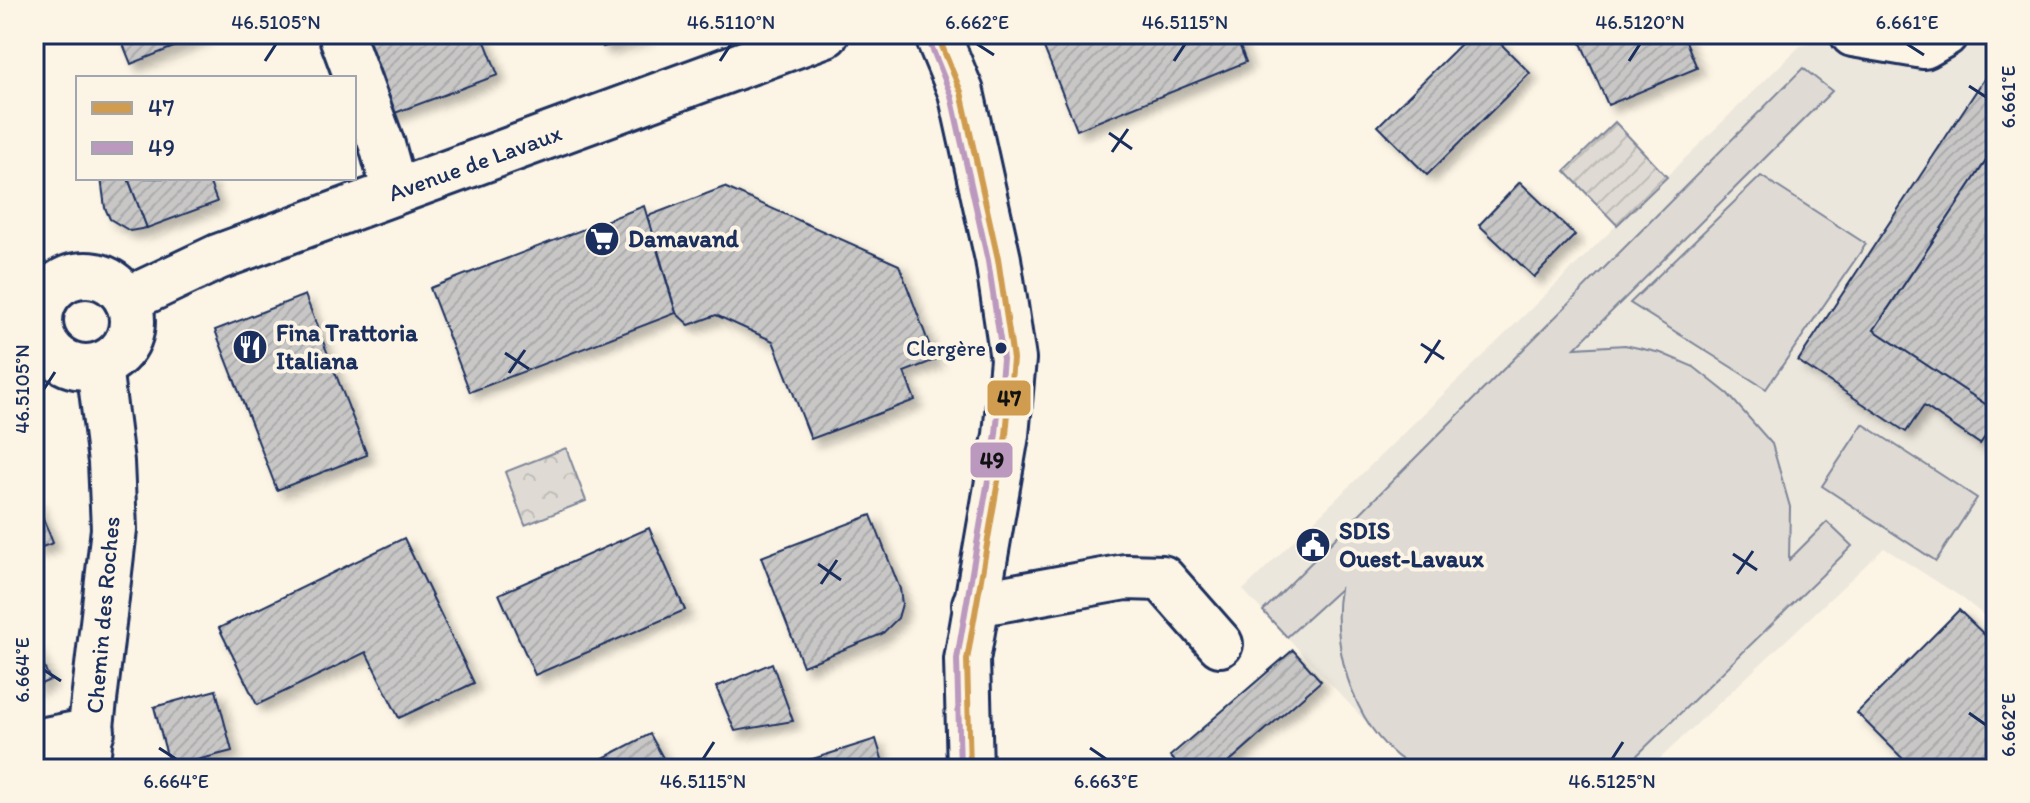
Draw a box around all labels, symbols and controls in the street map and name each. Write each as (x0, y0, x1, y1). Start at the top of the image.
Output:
text: 46.5105°N (231, 10, 321, 34)
text: 46.5110°N (687, 10, 775, 34)
text: 6.662°E (945, 10, 1009, 34)
text: 46.5115°N (1142, 10, 1228, 34)
text: 46.5120°N (1595, 10, 1685, 34)
text: 6.661°E (1876, 10, 1938, 34)
text: 6.661°E (1996, 66, 2020, 128)
legend (76, 76, 356, 180)
text: 47 (148, 93, 174, 122)
street label: Avenue de Lavaux (384, 118, 566, 207)
text: 49 (148, 133, 175, 162)
supermarket icon: Damavand (583, 220, 621, 258)
place label: Damavand (628, 224, 740, 253)
place label: Fina Trattoria Italiana (276, 318, 418, 375)
restaurant icon: Fina Trattoria Italiana (231, 328, 269, 366)
place label: Clergère (906, 335, 986, 362)
marker: Clergère (993, 340, 1009, 356)
text: 46.5105°N (10, 344, 34, 434)
line badge: 47 (986, 379, 1032, 417)
text: 47 (997, 385, 1021, 412)
line badge: 49 (969, 441, 1014, 479)
text: 49 (980, 447, 1004, 474)
street label: Chemin des Roches (79, 515, 126, 715)
place label: SDIS Ouest-Lavaux (1339, 516, 1485, 573)
public building icon: SDIS Ouest-Lavaux (1294, 526, 1332, 564)
text: 6.664°E (10, 637, 34, 703)
text: 6.662°E (1996, 693, 2020, 757)
text: 6.664°E (143, 769, 209, 793)
text: 46.5115°N (660, 769, 746, 793)
text: 6.663°E (1074, 769, 1138, 793)
text: 46.5125°N (1568, 769, 1656, 793)

